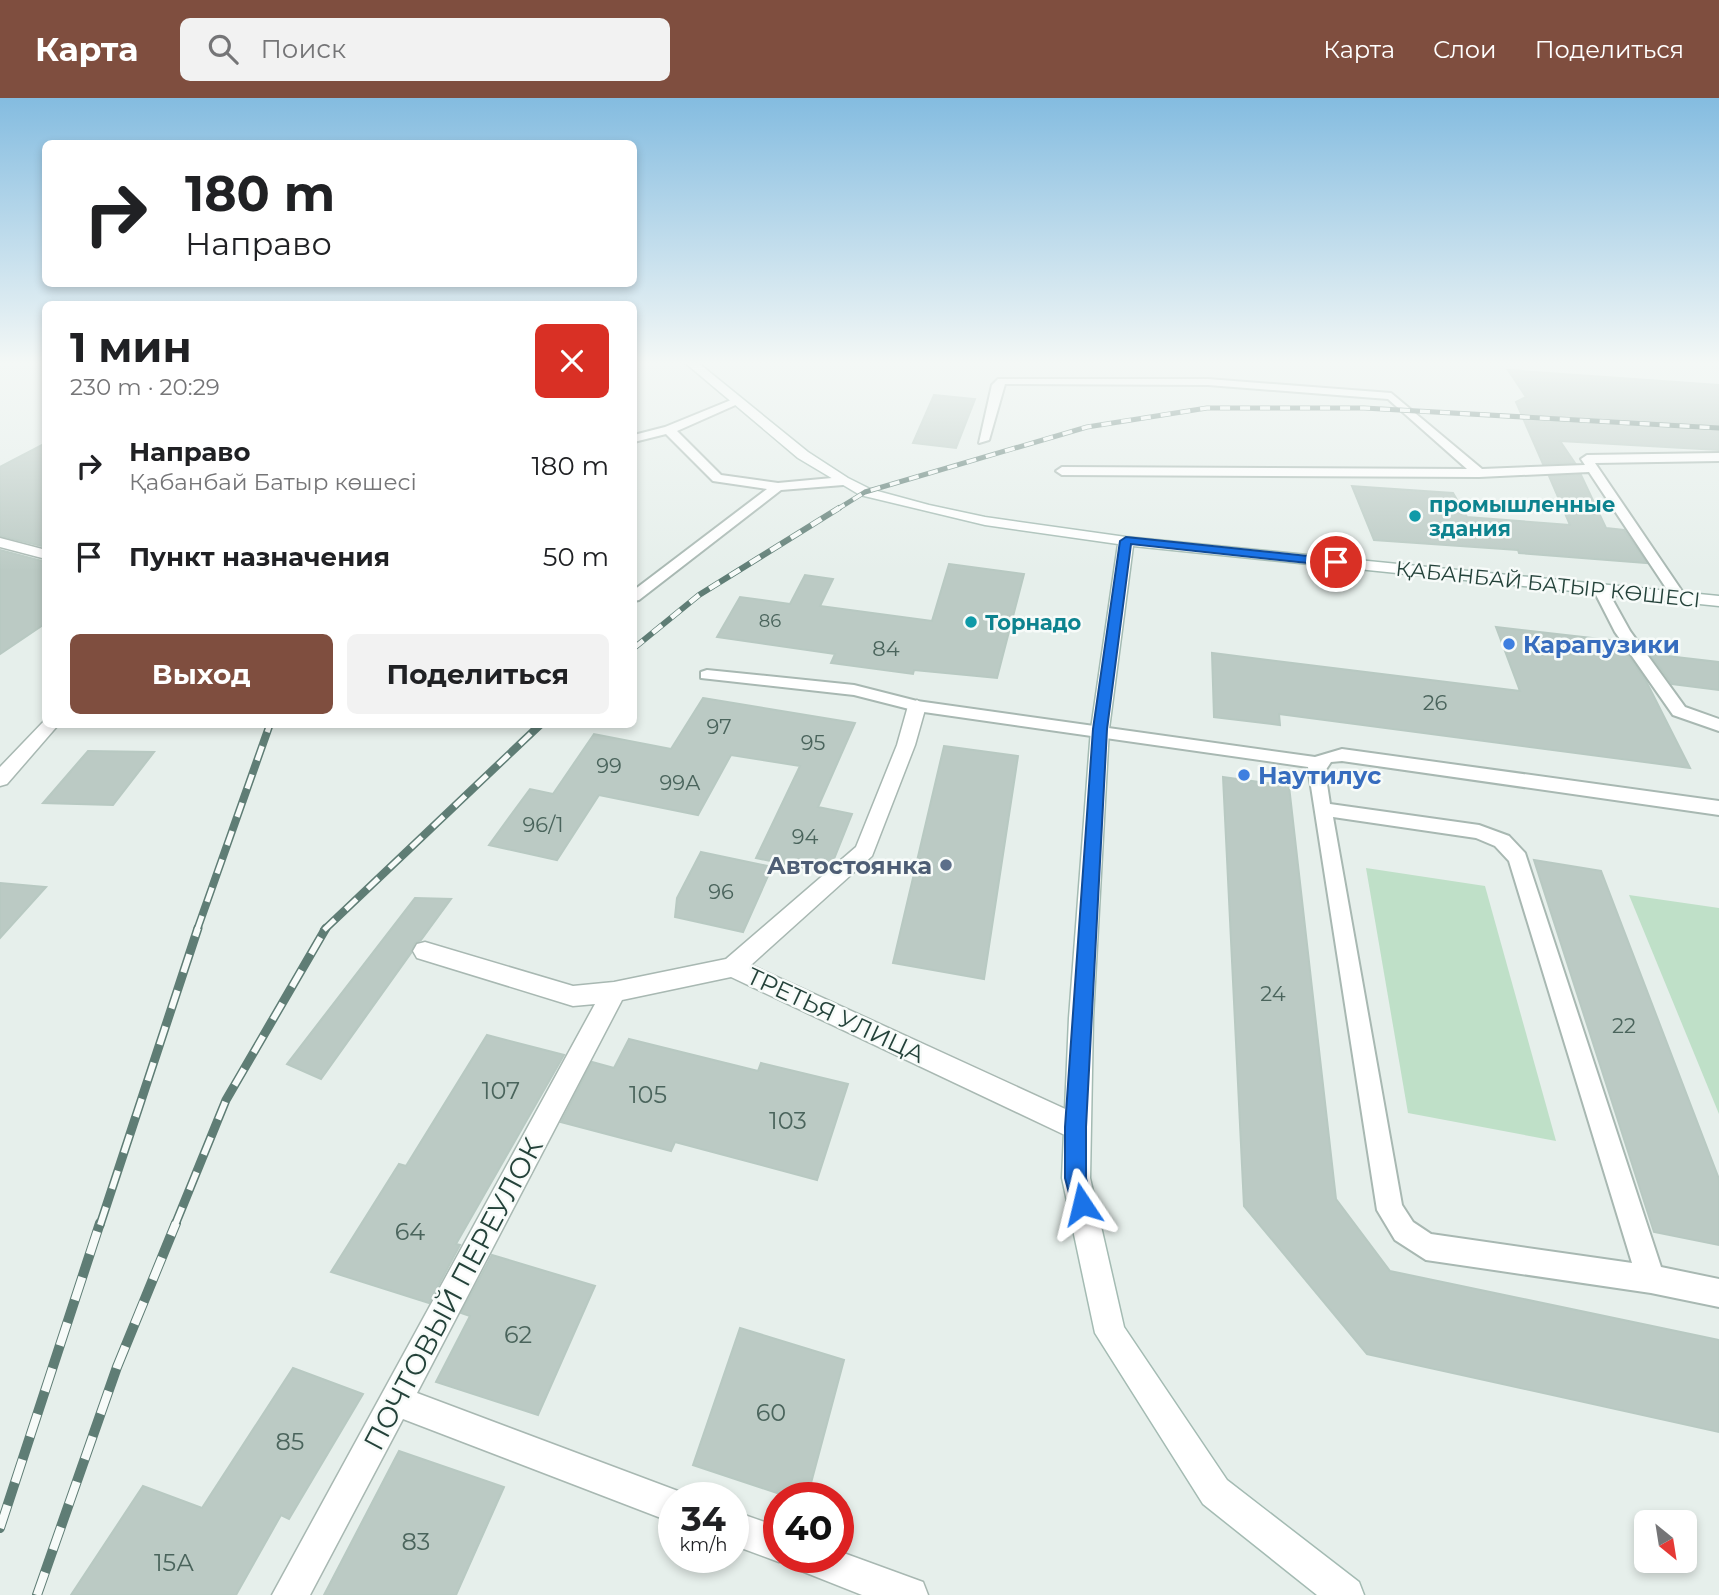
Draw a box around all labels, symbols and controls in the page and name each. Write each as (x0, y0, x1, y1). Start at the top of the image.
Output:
search box (180, 18, 670, 81)
text: Карта (35, 29, 138, 69)
icon: search (204, 30, 242, 68)
text: Поиск (260, 33, 346, 65)
text: Карта (1323, 35, 1395, 64)
text: Слои (1433, 35, 1497, 64)
text: Поделиться (1535, 35, 1684, 64)
text: 180 m (185, 164, 335, 223)
icon: right (70, 168, 161, 259)
text: Направо (185, 224, 332, 263)
text: 1 мин (70, 321, 192, 373)
button: close (535, 324, 609, 398)
text: 230 m · 20:29 (70, 373, 220, 401)
text: Направо (129, 436, 250, 468)
icon: right (70, 447, 108, 485)
text: 180 m (531, 450, 609, 482)
text: Қабанбай Батыр көшесі (129, 468, 417, 496)
place label: промышленные здания (1429, 492, 1615, 541)
marker: промышленные здания (1407, 508, 1423, 524)
pin (1306, 532, 1366, 592)
icon: arrive (70, 538, 108, 576)
text: Пункт назначения (129, 541, 390, 573)
text: 50 m (543, 541, 609, 573)
icon: arrive (1317, 543, 1355, 581)
street label: ҚАБАНБАЙ БАТЫР КӨШЕСІ (1394, 556, 1702, 612)
house number: 86 (759, 610, 781, 632)
place label: Торнадо (985, 610, 1082, 635)
marker: Торнадо (963, 614, 979, 630)
place label: Карапузики (1523, 630, 1680, 659)
button: Выход (70, 634, 333, 714)
button: Поделиться (347, 634, 609, 714)
house number: 84 (872, 636, 900, 661)
marker: Карапузики (1501, 636, 1517, 652)
house number: 26 (1423, 690, 1448, 715)
house number: 97 (707, 714, 732, 739)
house number: 95 (801, 730, 825, 755)
house number: 99 (596, 753, 622, 778)
place label: Наутилус (1258, 761, 1381, 790)
marker: Наутилус (1236, 767, 1252, 783)
house number: 99А (659, 770, 701, 795)
house number: 96/1 (522, 812, 564, 837)
house number: 94 (792, 824, 818, 849)
place label: Автостоянка (767, 851, 932, 880)
marker: Автостоянка (938, 857, 954, 873)
house number: 96 (708, 879, 734, 904)
street label: ТРЕТЬЯ УЛИЦА (743, 961, 930, 1069)
house number: 24 (1260, 981, 1286, 1006)
house number: 22 (1612, 1013, 1636, 1038)
house number: 107 (482, 1076, 520, 1105)
house number: 105 (629, 1080, 667, 1109)
house number: 103 (769, 1106, 807, 1135)
street label: ПОЧТОВЫЙ ПЕРЕУЛОК (356, 1132, 550, 1456)
position arrow (1045, 1167, 1119, 1241)
house number: 64 (395, 1217, 425, 1246)
house number: 62 (504, 1320, 532, 1349)
house number: 60 (756, 1398, 786, 1427)
house number: 85 (276, 1427, 304, 1456)
speed limit sign: 40 (763, 1482, 854, 1573)
text: 34 (681, 1497, 726, 1540)
north arrow (1634, 1510, 1698, 1573)
map controls (1634, 1510, 1697, 1573)
house number: 83 (402, 1527, 430, 1556)
text: km/h (679, 1534, 728, 1556)
house number: 15А (154, 1548, 194, 1577)

